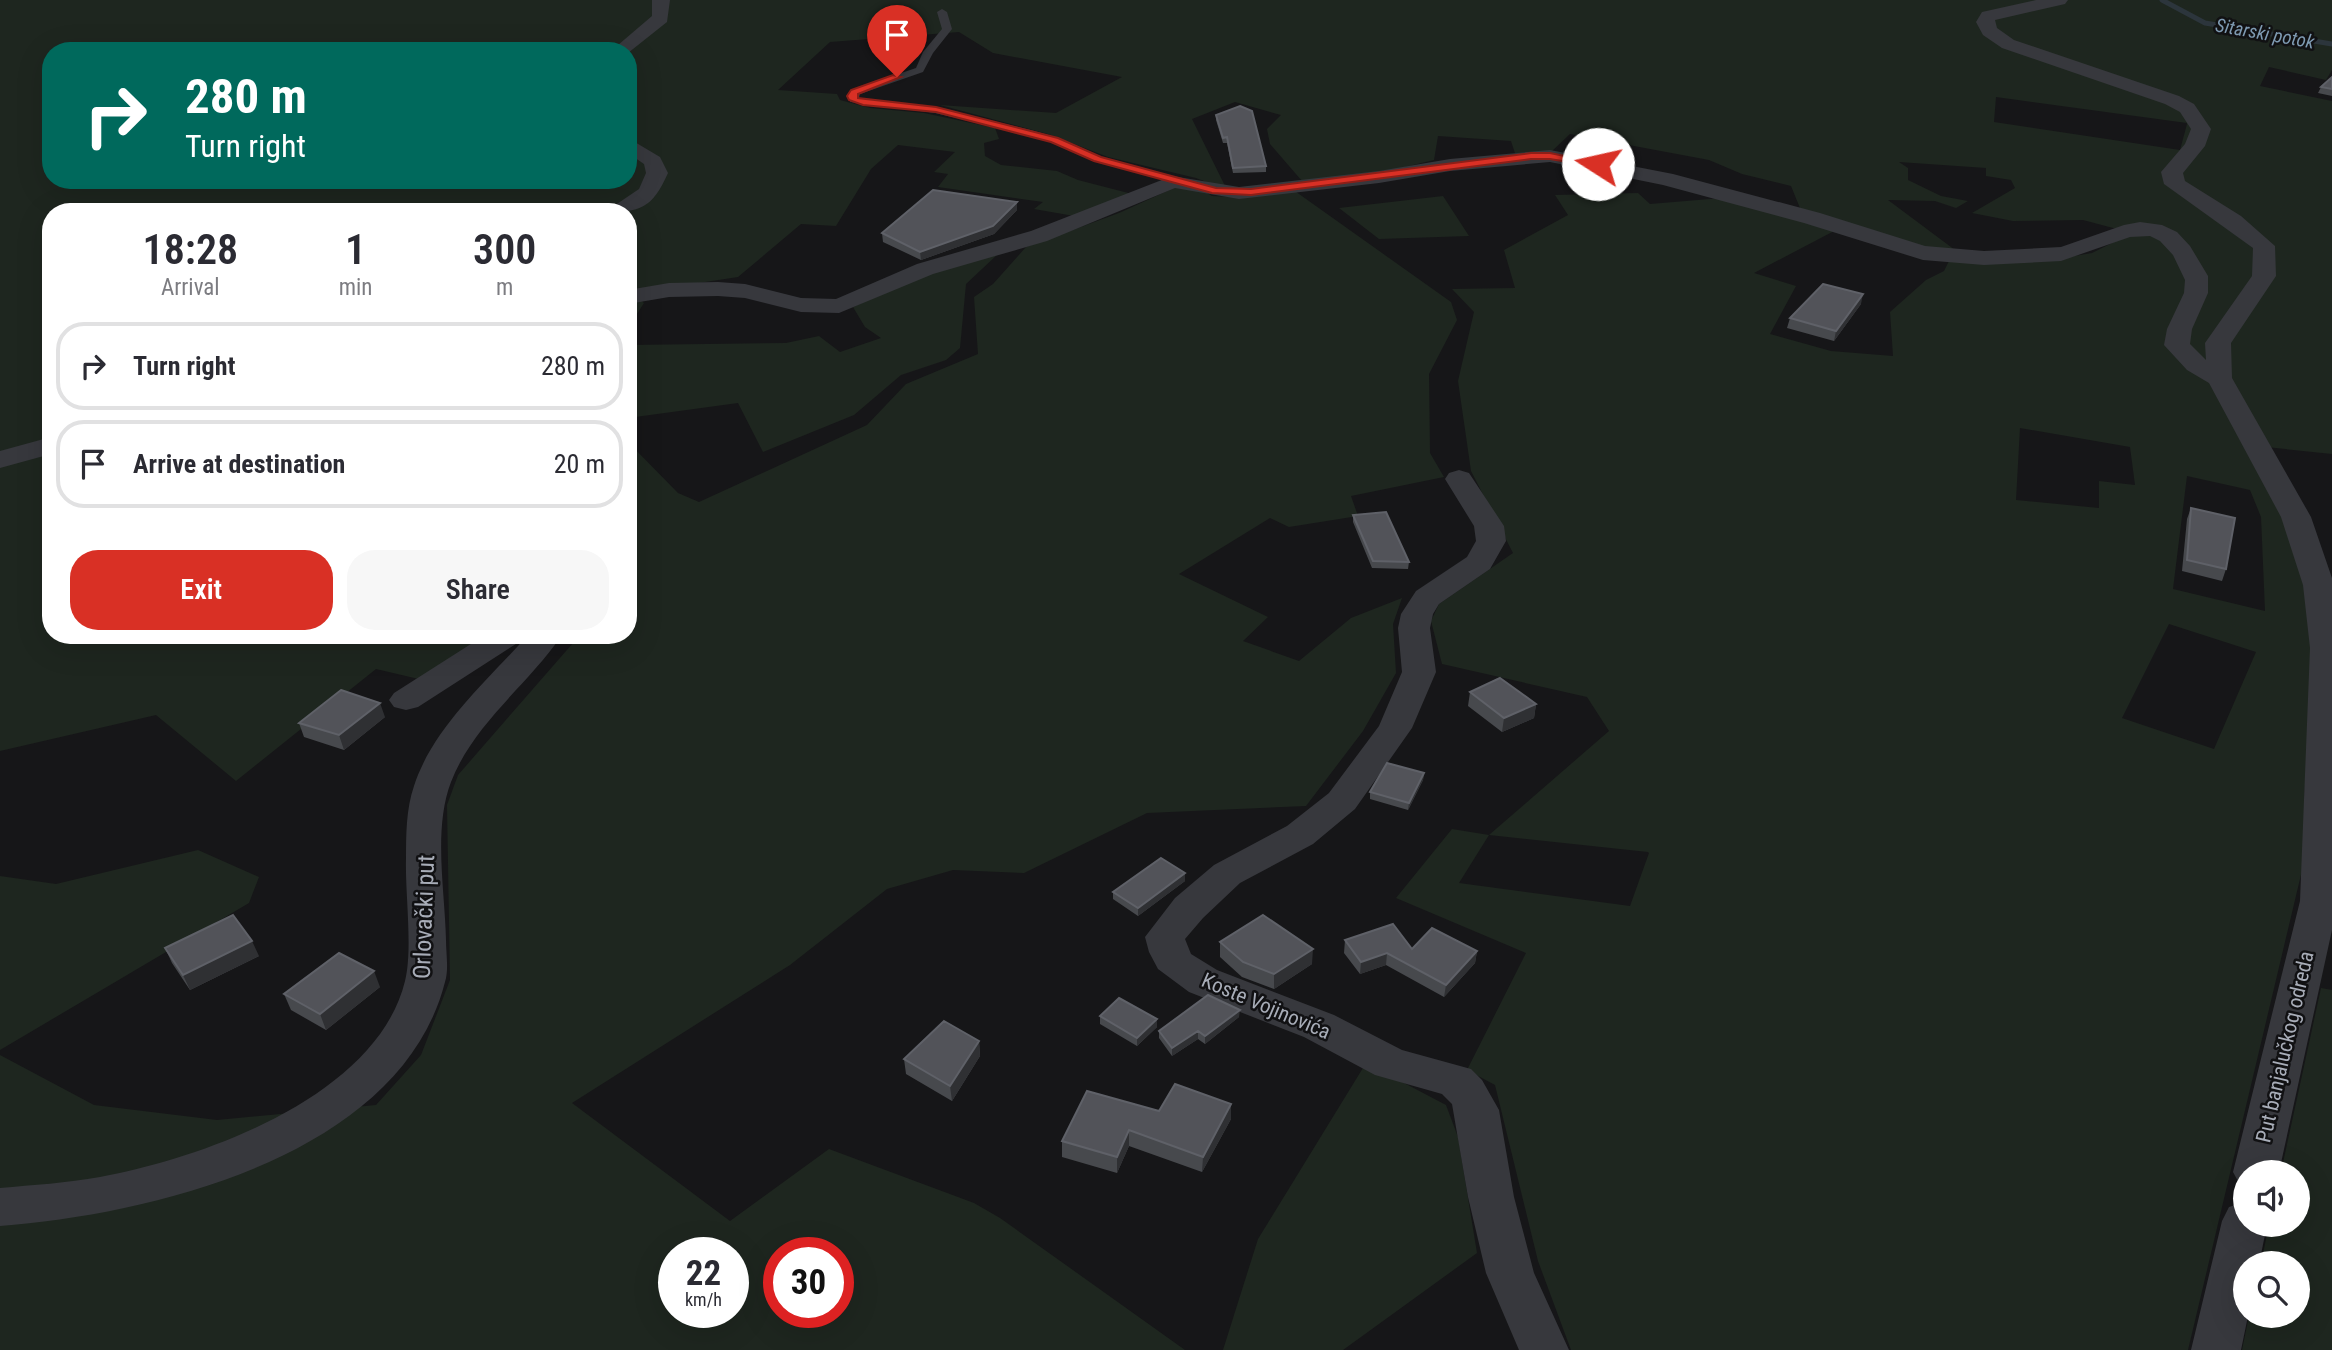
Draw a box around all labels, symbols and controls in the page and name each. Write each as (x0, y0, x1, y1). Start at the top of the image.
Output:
pin (867, 5, 927, 77)
water label: Sitarski potok (2214, 13, 2317, 54)
icon: arrive (878, 16, 916, 54)
text: 280 m (185, 68, 307, 125)
icon: right (70, 70, 161, 161)
text: Turn right (185, 127, 306, 165)
position arrow (1561, 127, 1635, 201)
text: 18:28 (143, 225, 238, 274)
text: 1 (345, 225, 366, 274)
text: 300 (473, 225, 536, 274)
text: Arrival (161, 274, 220, 301)
text: min (339, 274, 372, 301)
text: m (496, 274, 513, 301)
icon: right (74, 347, 112, 385)
text: Turn right (133, 351, 235, 381)
text: 280 m (541, 351, 605, 381)
icon: arrive (74, 445, 112, 483)
text: Arrive at destination (133, 449, 345, 479)
text: 20 m (554, 449, 605, 479)
button: Exit (70, 550, 333, 630)
button: Share (347, 550, 609, 630)
street label: Orlovački put (408, 854, 440, 980)
street label: Put banjalučkog odreda (2251, 949, 2319, 1145)
street label: Koste Vojinovića (1198, 968, 1334, 1044)
map controls (2233, 1160, 2310, 1328)
button: sound (2233, 1160, 2310, 1237)
speed limit sign: 30 (763, 1237, 854, 1328)
button: search (2233, 1251, 2310, 1328)
text: 22 (686, 1253, 721, 1294)
text: km/h (685, 1289, 722, 1310)

